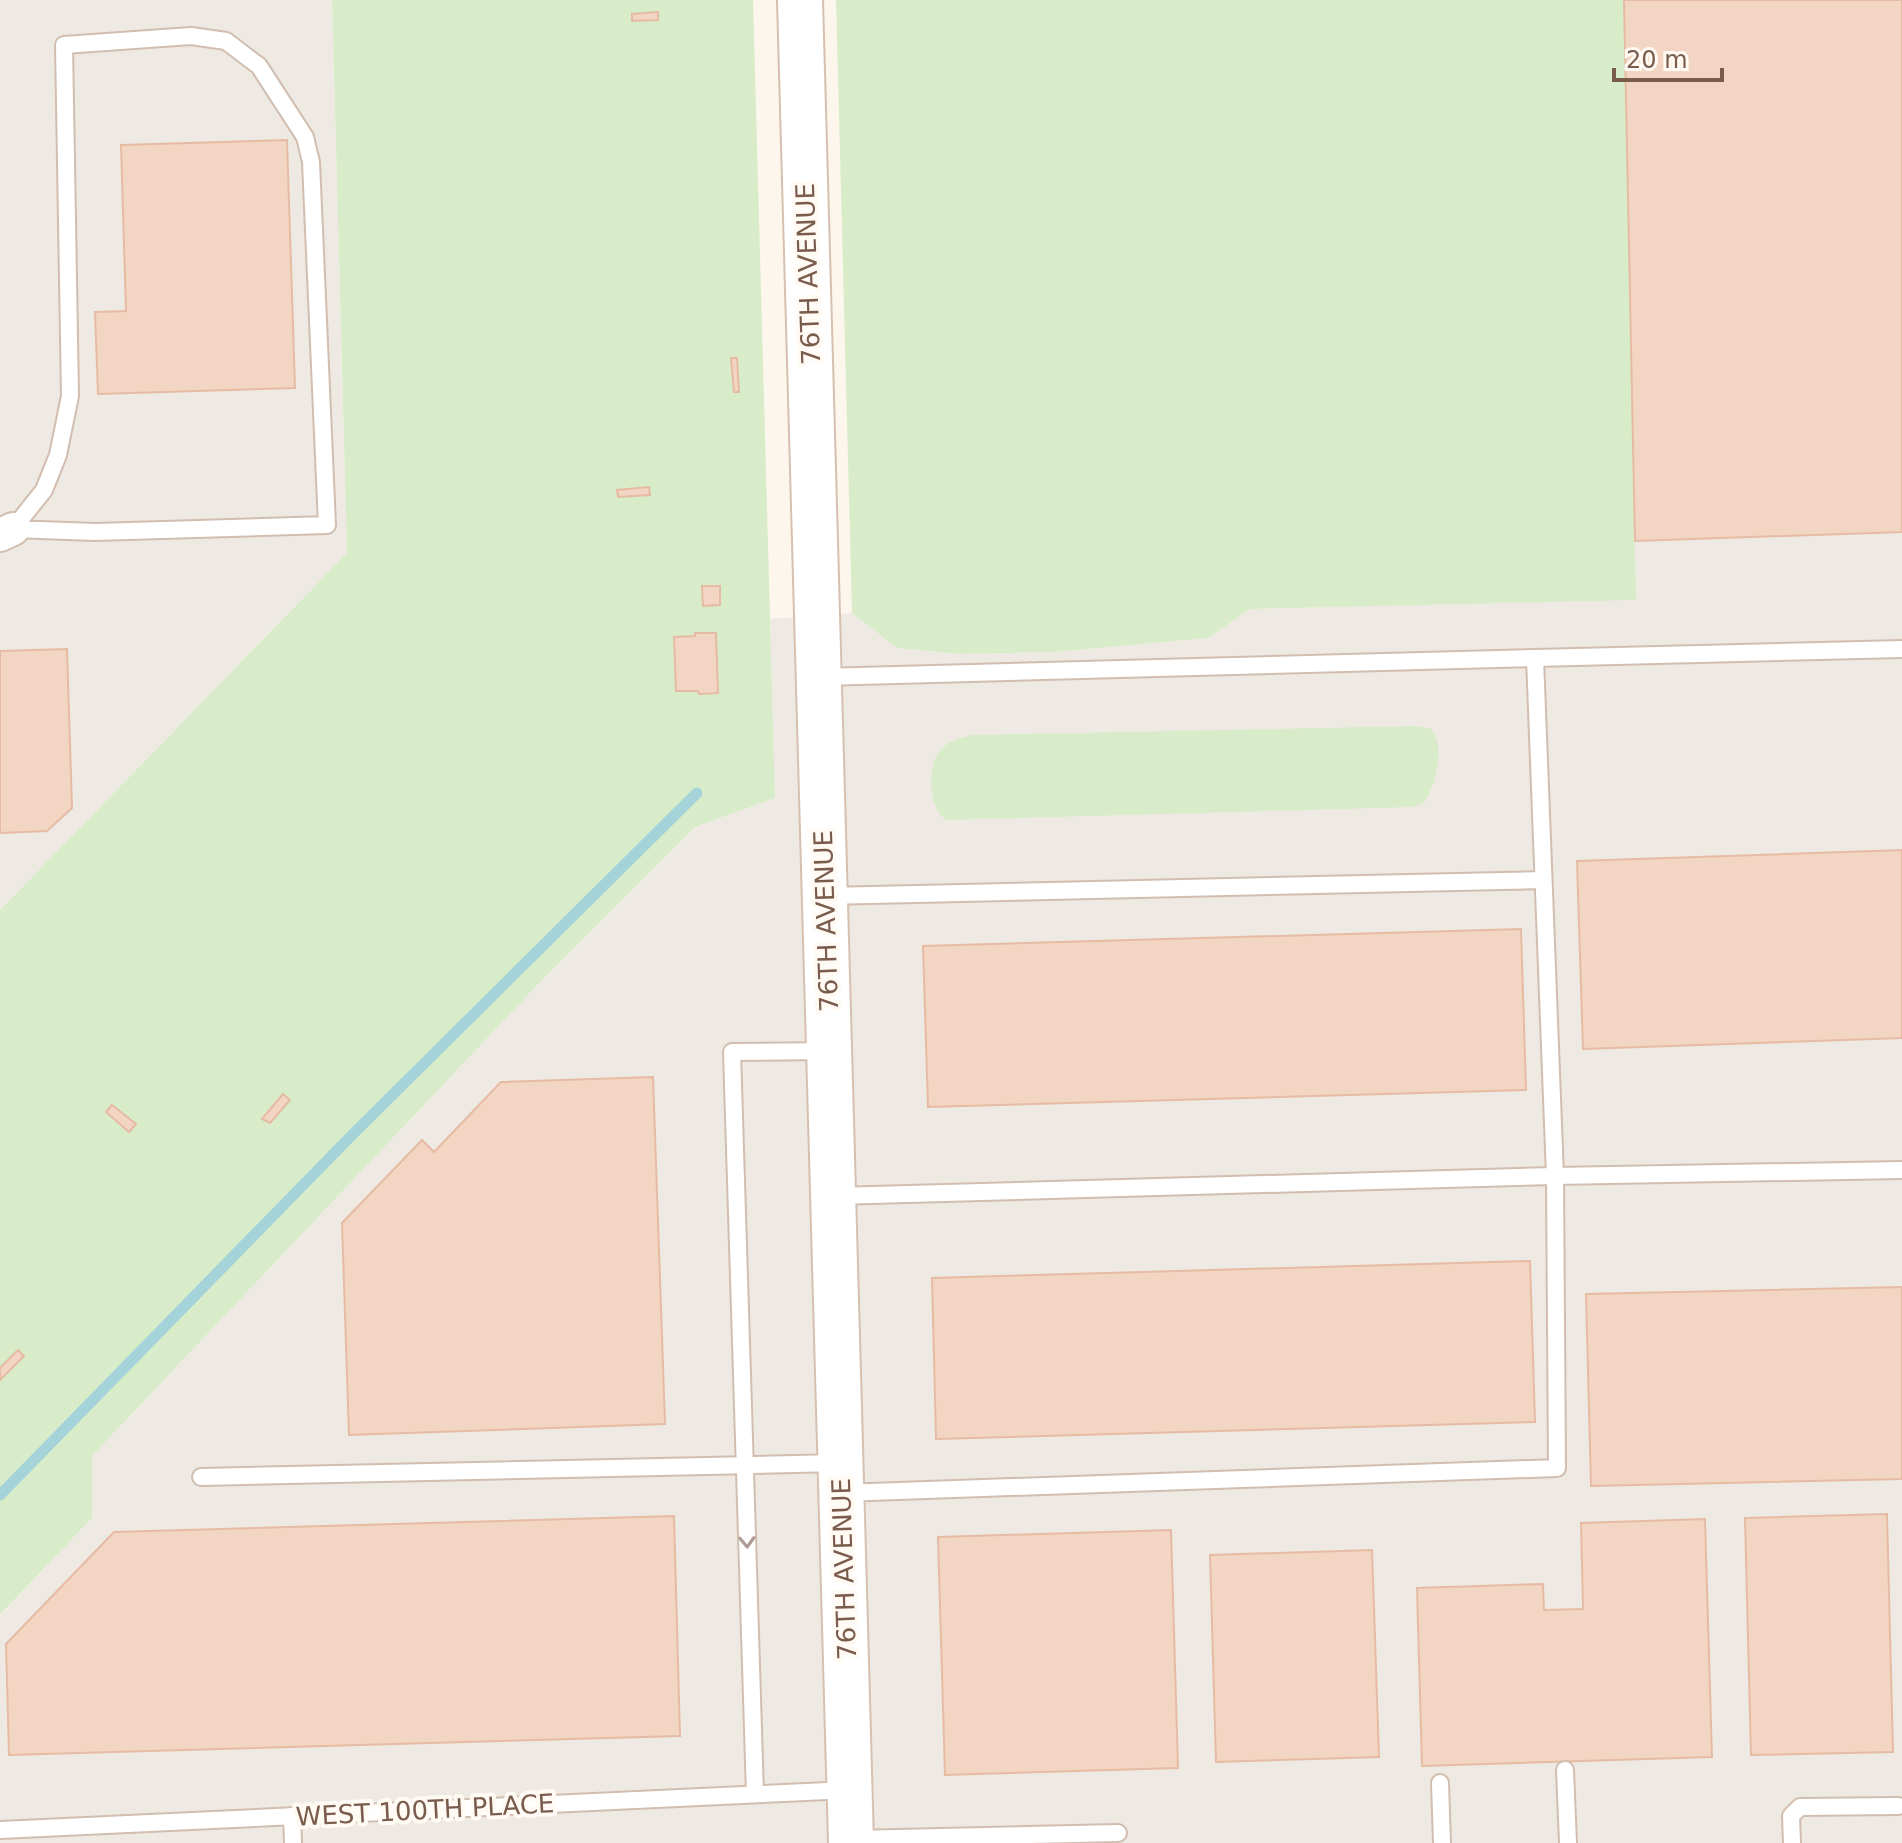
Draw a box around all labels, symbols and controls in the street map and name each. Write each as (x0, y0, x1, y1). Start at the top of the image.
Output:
scale bar (1614, 32, 1722, 82)
text: 20 m (1626, 46, 1688, 74)
street label: 76TH AVENUE (790, 183, 826, 365)
street label: 76TH AVENUE (808, 830, 844, 1012)
street label: 76TH AVENUE (826, 1478, 862, 1660)
one-way arrow (739, 1536, 756, 1549)
street label: WEST 100TH PLACE (295, 1788, 555, 1832)

